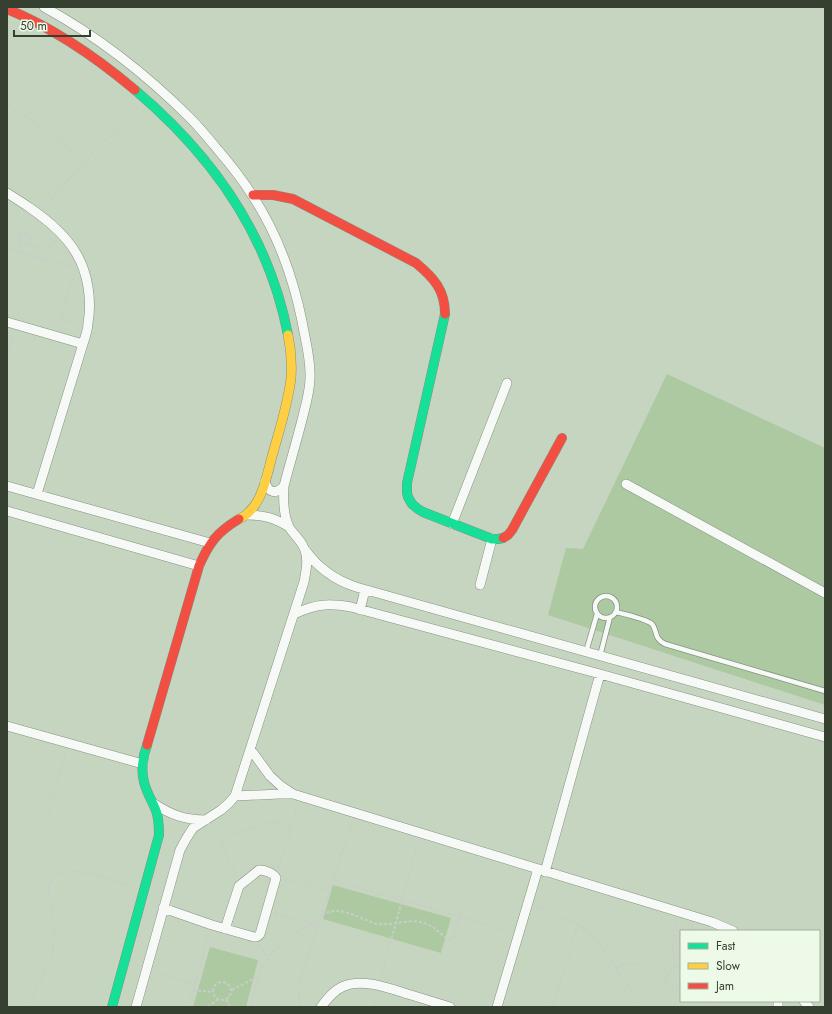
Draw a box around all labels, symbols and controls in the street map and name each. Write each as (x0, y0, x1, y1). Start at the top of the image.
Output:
scale bar (14, 12, 90, 38)
text: 50 m (20, 17, 47, 35)
legend (680, 930, 820, 1002)
text: Fast (716, 937, 735, 955)
text: Slow (716, 957, 741, 975)
text: Jam (714, 977, 734, 995)

